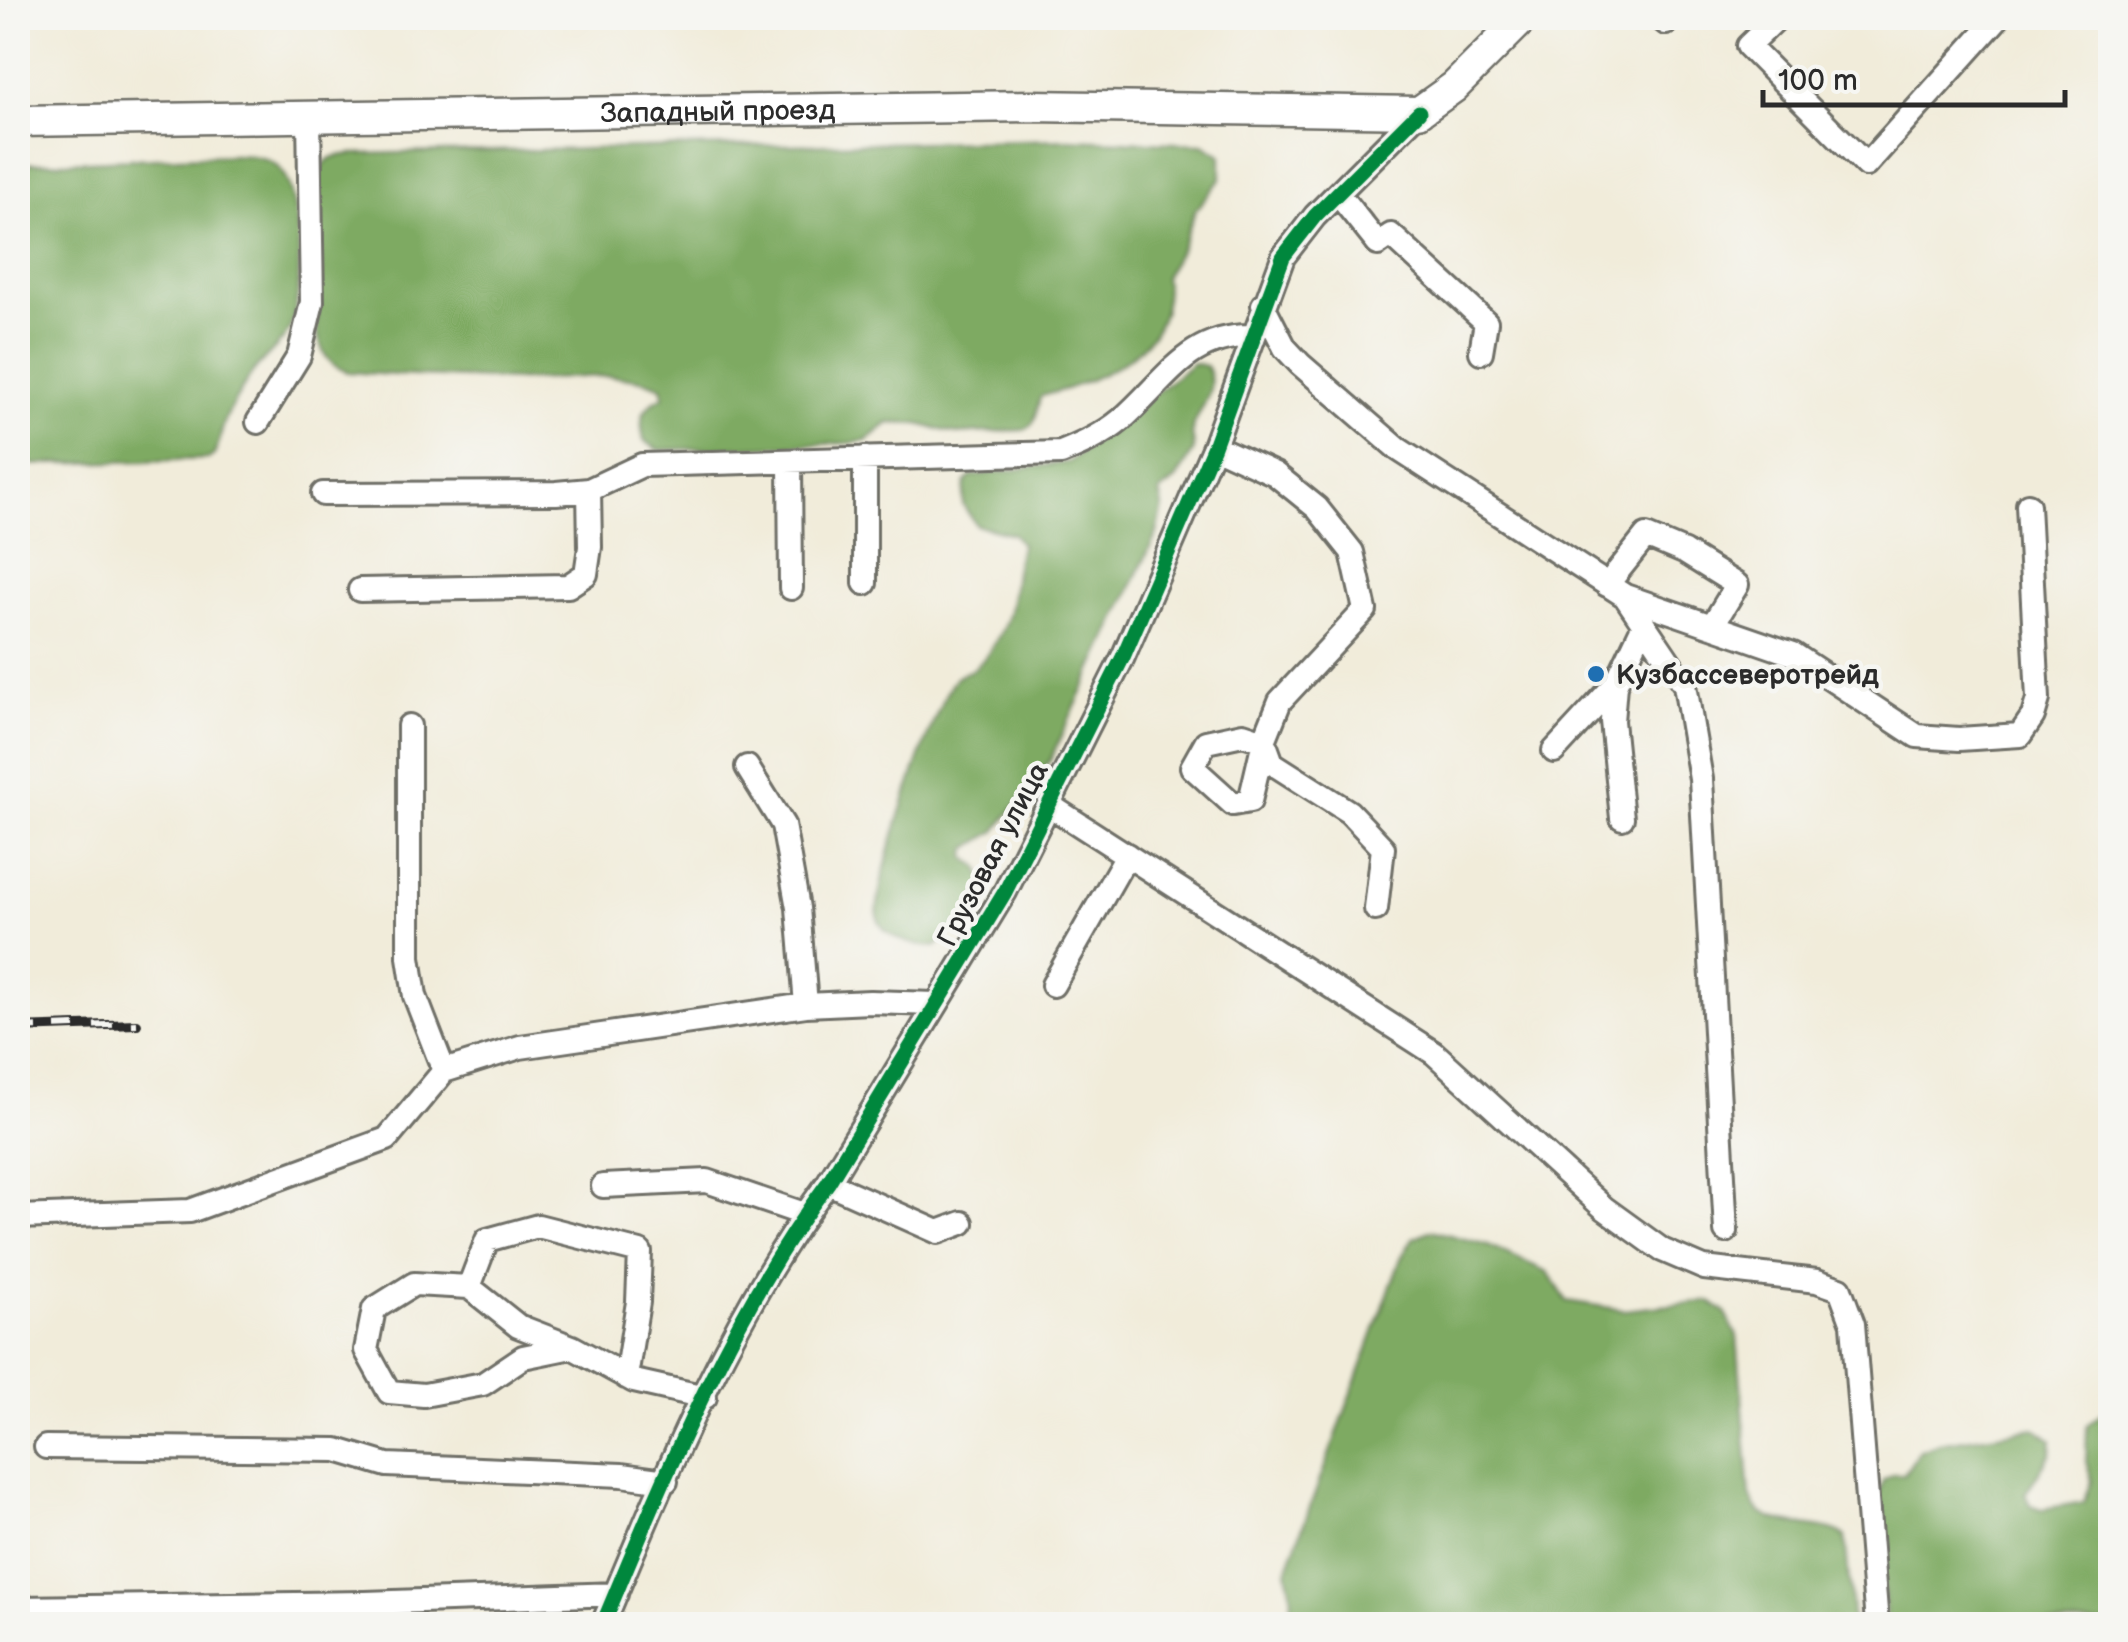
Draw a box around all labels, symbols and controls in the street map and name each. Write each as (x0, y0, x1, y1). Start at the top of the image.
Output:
scale bar (1763, 45, 2066, 107)
text: 100 m (1778, 63, 1858, 99)
street label: Западный проезд (600, 94, 836, 130)
place label: Кузбассеверотрейд (1616, 659, 1879, 692)
marker: Кузбассеверотрейд (1585, 663, 1607, 685)
street label: Грузовая улица (931, 756, 1056, 953)

